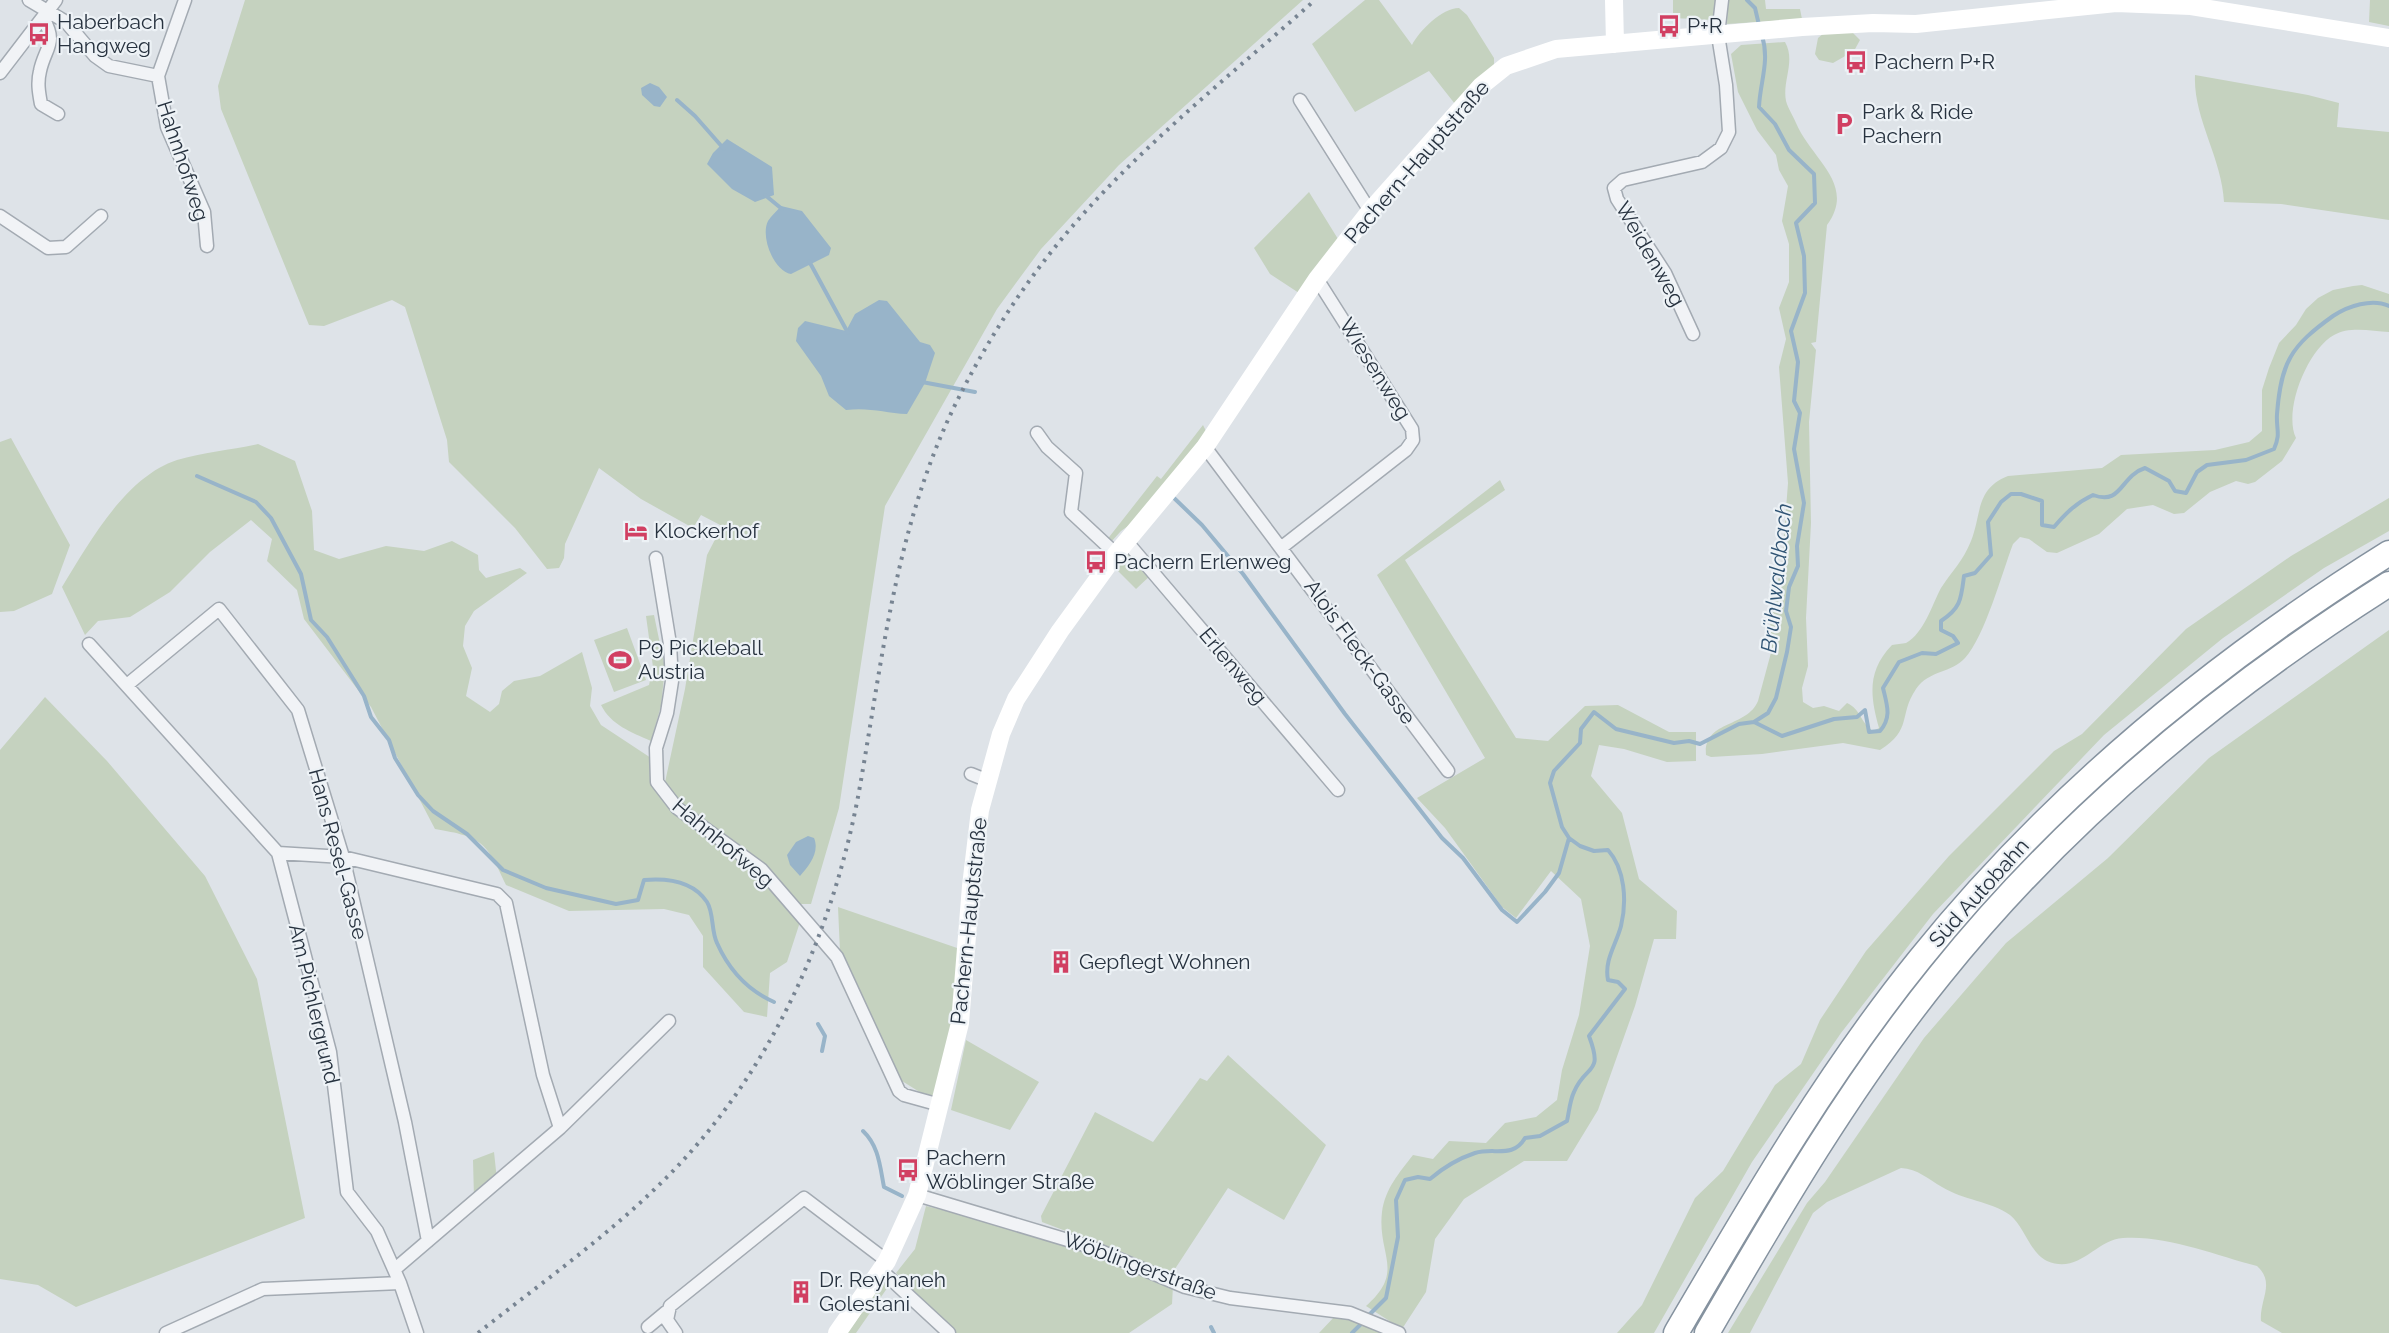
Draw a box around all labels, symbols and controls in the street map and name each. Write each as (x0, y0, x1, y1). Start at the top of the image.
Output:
place label: Haberbach Hangweg (57, 9, 165, 58)
bus stop icon: P+R (1656, 13, 1682, 39)
place label: P+R (1687, 13, 1723, 38)
bus stop icon: Haberbach Hangweg (26, 21, 52, 47)
bus stop icon: Pachern P+R (1843, 49, 1869, 75)
place label: Pachern P+R (1874, 49, 1995, 74)
street label: Pachern-Hauptstraße (1339, 75, 1494, 248)
street label: Hahnhofweg (152, 98, 215, 224)
place label: Park & Ride Pachern (1862, 99, 1973, 148)
parking icon: Park & Ride Pachern (1831, 111, 1857, 137)
street label: Weidenweg (1610, 197, 1690, 311)
street label: Wiesenweg (1334, 313, 1417, 424)
water label: Brühlwaldbach (1755, 502, 1797, 654)
hotel icon: Klockerhof (623, 518, 649, 544)
place label: Klockerhof (654, 518, 760, 543)
bus stop icon: Pachern Erlenweg (1083, 549, 1109, 575)
place label: Pachern Erlenweg (1114, 549, 1292, 574)
street label: Alois Fleck-Gasse (1300, 575, 1421, 729)
street label: Erlenweg (1194, 622, 1273, 709)
place label: P9 Pickleball Austria (638, 635, 763, 684)
sports icon: P9 Pickleball Austria (607, 647, 633, 673)
street label: Hans Resel-Gasse (304, 766, 373, 942)
street label: Hahnhofweg (667, 793, 779, 892)
street label: Pachern-Hauptstraße (945, 816, 992, 1026)
street label: Süd Autobahn (1923, 833, 2034, 952)
street label: Am Pichlergrund (284, 921, 345, 1086)
building icon: Gepflegt Wohnen (1048, 949, 1074, 975)
place label: Gepflegt Wohnen (1079, 949, 1250, 974)
place label: Pachern Wöblinger Straße (926, 1145, 1094, 1194)
bus stop icon: Pachern Wöblinger Straße (895, 1157, 921, 1183)
street label: Wöblingerstraße (1060, 1226, 1220, 1305)
place label: Dr. Reyhaneh Golestani (819, 1267, 946, 1316)
building icon: Dr. Reyhaneh Golestani (788, 1279, 814, 1305)

